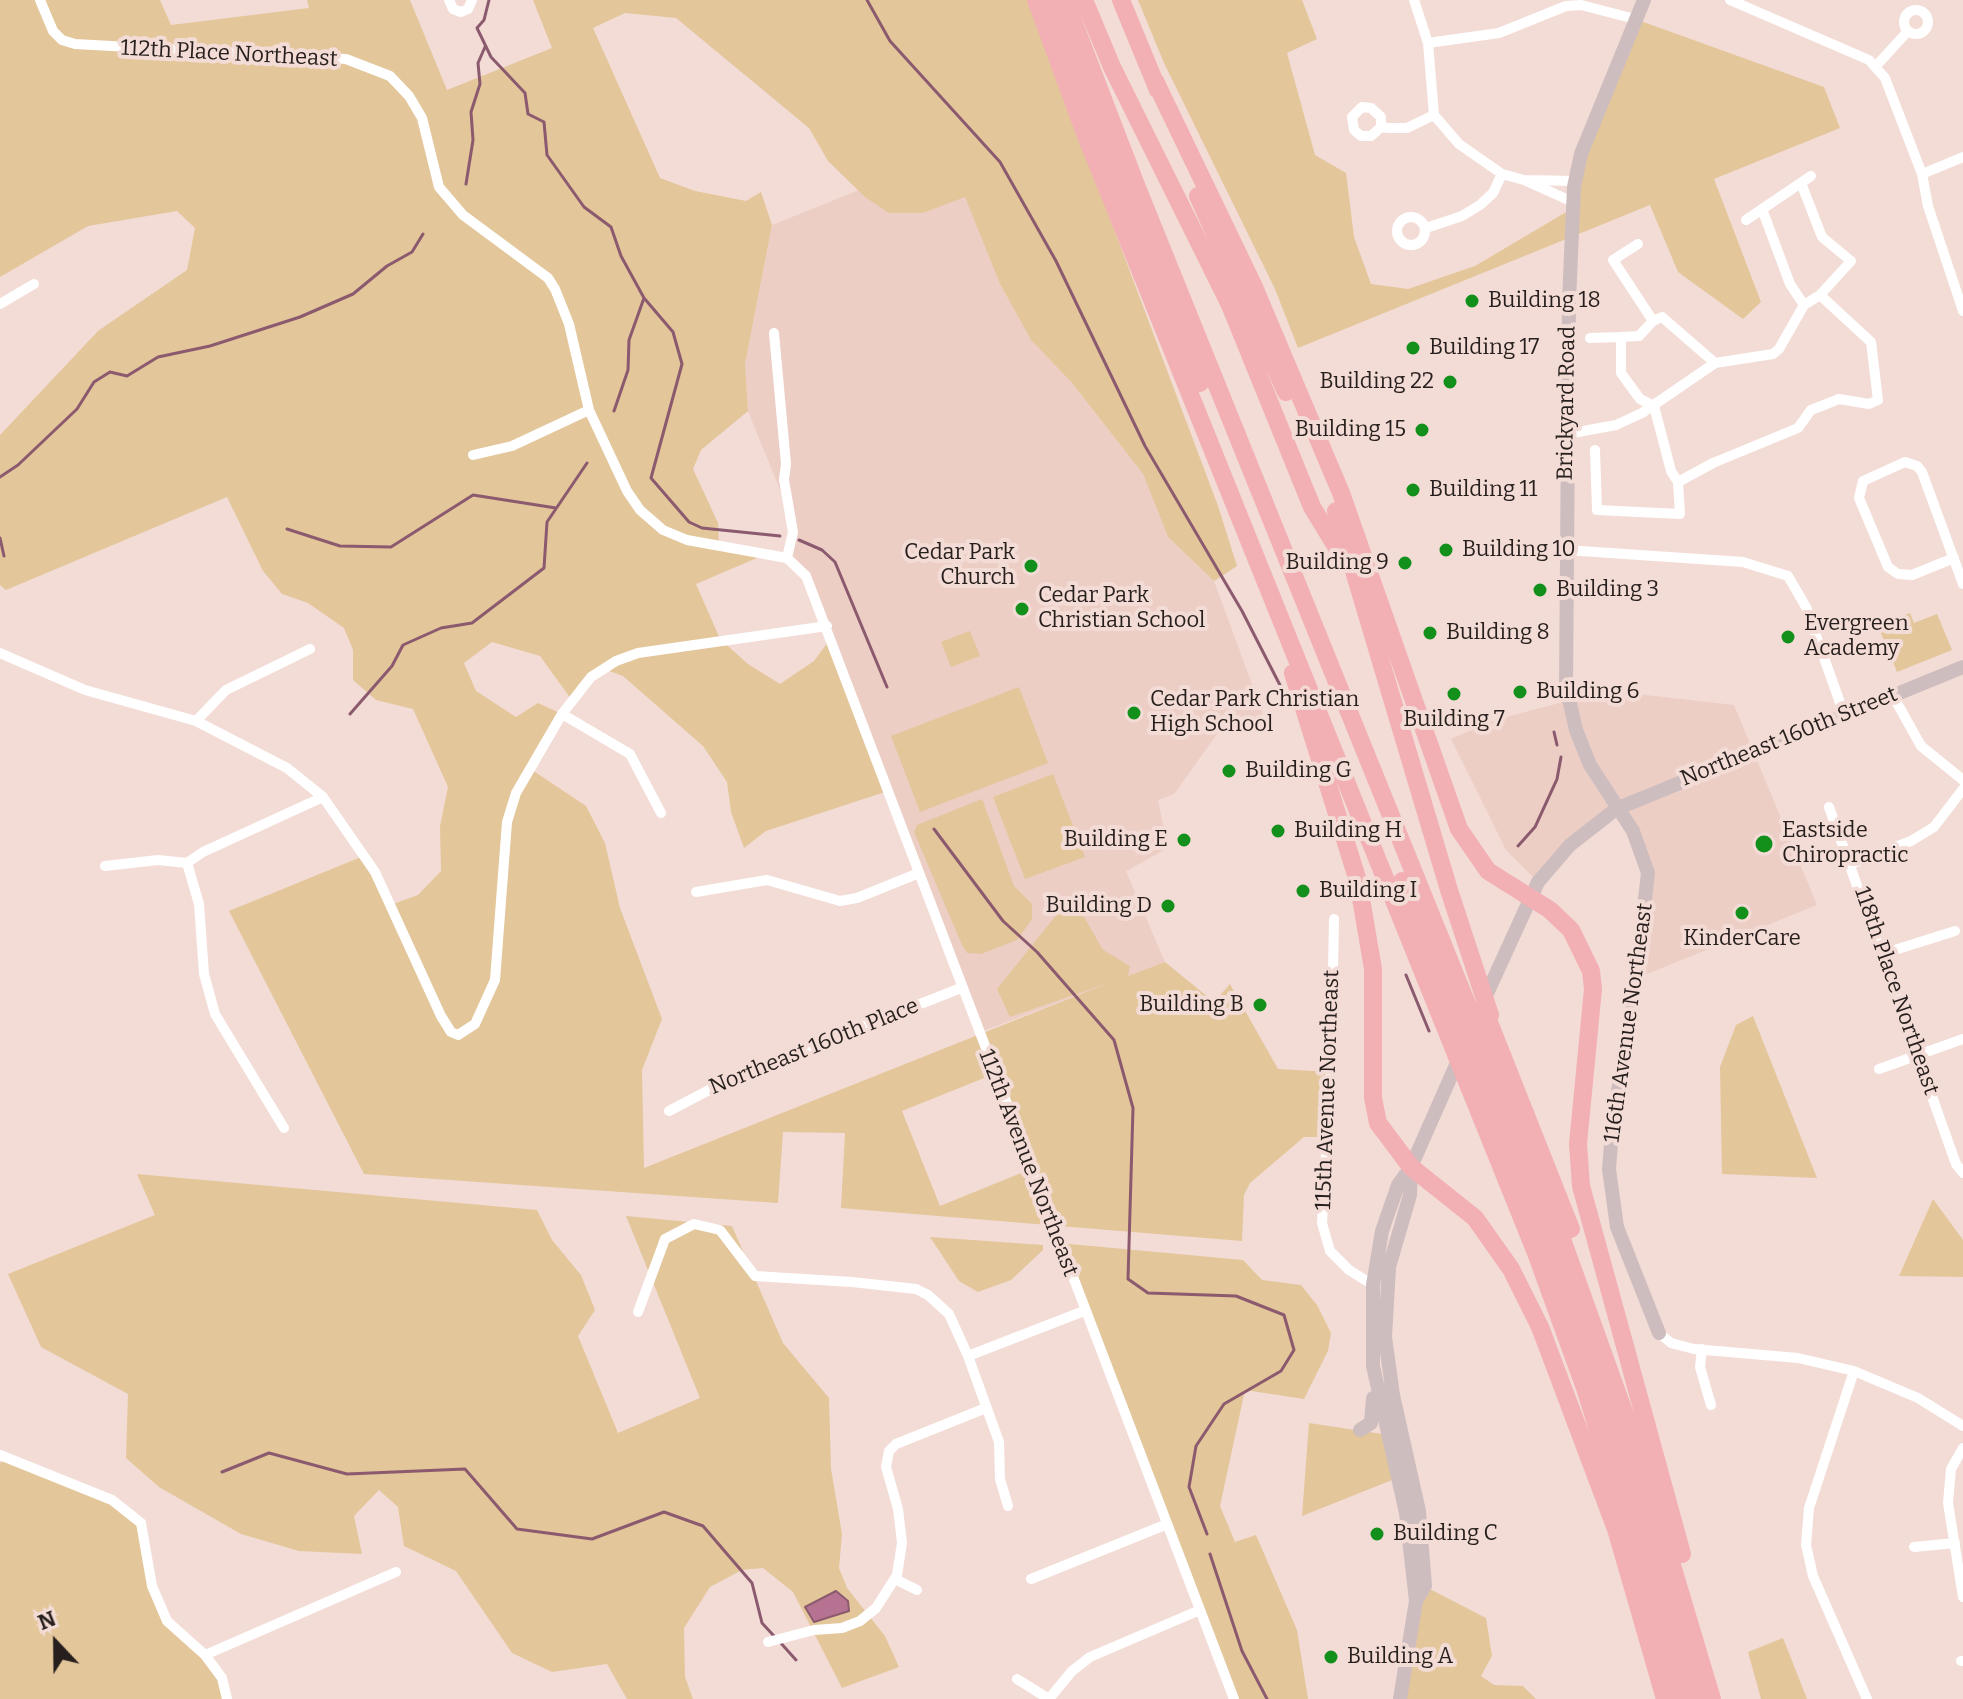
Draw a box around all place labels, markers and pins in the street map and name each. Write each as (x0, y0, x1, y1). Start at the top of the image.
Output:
place label: Building 18 (1488, 288, 1601, 314)
marker: Building 18 (1463, 292, 1481, 310)
place label: Building 17 (1429, 335, 1539, 361)
marker: Building 17 (1404, 339, 1422, 357)
place label: Building 22 (1319, 369, 1434, 395)
marker: Building 22 (1441, 373, 1459, 391)
place label: Building 15 (1295, 417, 1406, 443)
marker: Building 15 (1413, 421, 1431, 439)
place label: Building 11 (1429, 477, 1537, 503)
marker: Building 11 (1404, 481, 1422, 499)
place label: Building 10 (1462, 537, 1576, 563)
place label: Cedar Park Church (904, 540, 1015, 592)
marker: Building 10 (1437, 541, 1455, 559)
place label: Building 9 (1286, 550, 1389, 576)
marker: Building 9 (1396, 554, 1414, 572)
marker: Cedar Park Church (1022, 557, 1040, 575)
place label: Building 3 (1556, 577, 1659, 603)
marker: Building 3 (1531, 581, 1549, 599)
place label: Cedar Park Christian School (1038, 583, 1205, 634)
marker: Cedar Park Christian School (1013, 600, 1031, 618)
place label: Evergreen Academy (1804, 611, 1909, 662)
place label: Building 8 (1446, 620, 1550, 646)
marker: Building 8 (1421, 624, 1439, 642)
marker: Evergreen Academy (1779, 628, 1797, 646)
place label: Building 6 (1536, 679, 1639, 705)
marker: Building 6 (1511, 683, 1529, 701)
marker: Building 7 (1445, 685, 1463, 703)
place label: Cedar Park Christian High School (1150, 687, 1359, 738)
marker: Cedar Park Christian High School (1125, 704, 1143, 722)
place label: Building 7 (1403, 707, 1505, 733)
place label: Building G (1245, 758, 1352, 784)
marker: Building G (1220, 762, 1238, 780)
place label: Building H (1294, 818, 1402, 844)
place label: Eastside Chiropractic (1782, 818, 1909, 870)
marker: Building H (1269, 822, 1287, 840)
place label: Building E (1064, 827, 1168, 853)
marker: Building E (1175, 831, 1193, 849)
marker: Eastside Chiropractic (1753, 833, 1775, 855)
place label: Building I (1319, 878, 1417, 904)
marker: Building I (1294, 882, 1312, 900)
place label: Building D (1046, 893, 1152, 919)
marker: Building D (1159, 897, 1177, 915)
marker: KinderCare (1733, 904, 1751, 922)
place label: KinderCare (1683, 926, 1801, 952)
place label: Building B (1139, 992, 1244, 1018)
marker: Building B (1251, 996, 1269, 1014)
place label: Building C (1393, 1521, 1498, 1547)
marker: Building C (1368, 1525, 1386, 1543)
place label: Building A (1347, 1644, 1453, 1670)
marker: Building A (1322, 1648, 1340, 1666)

